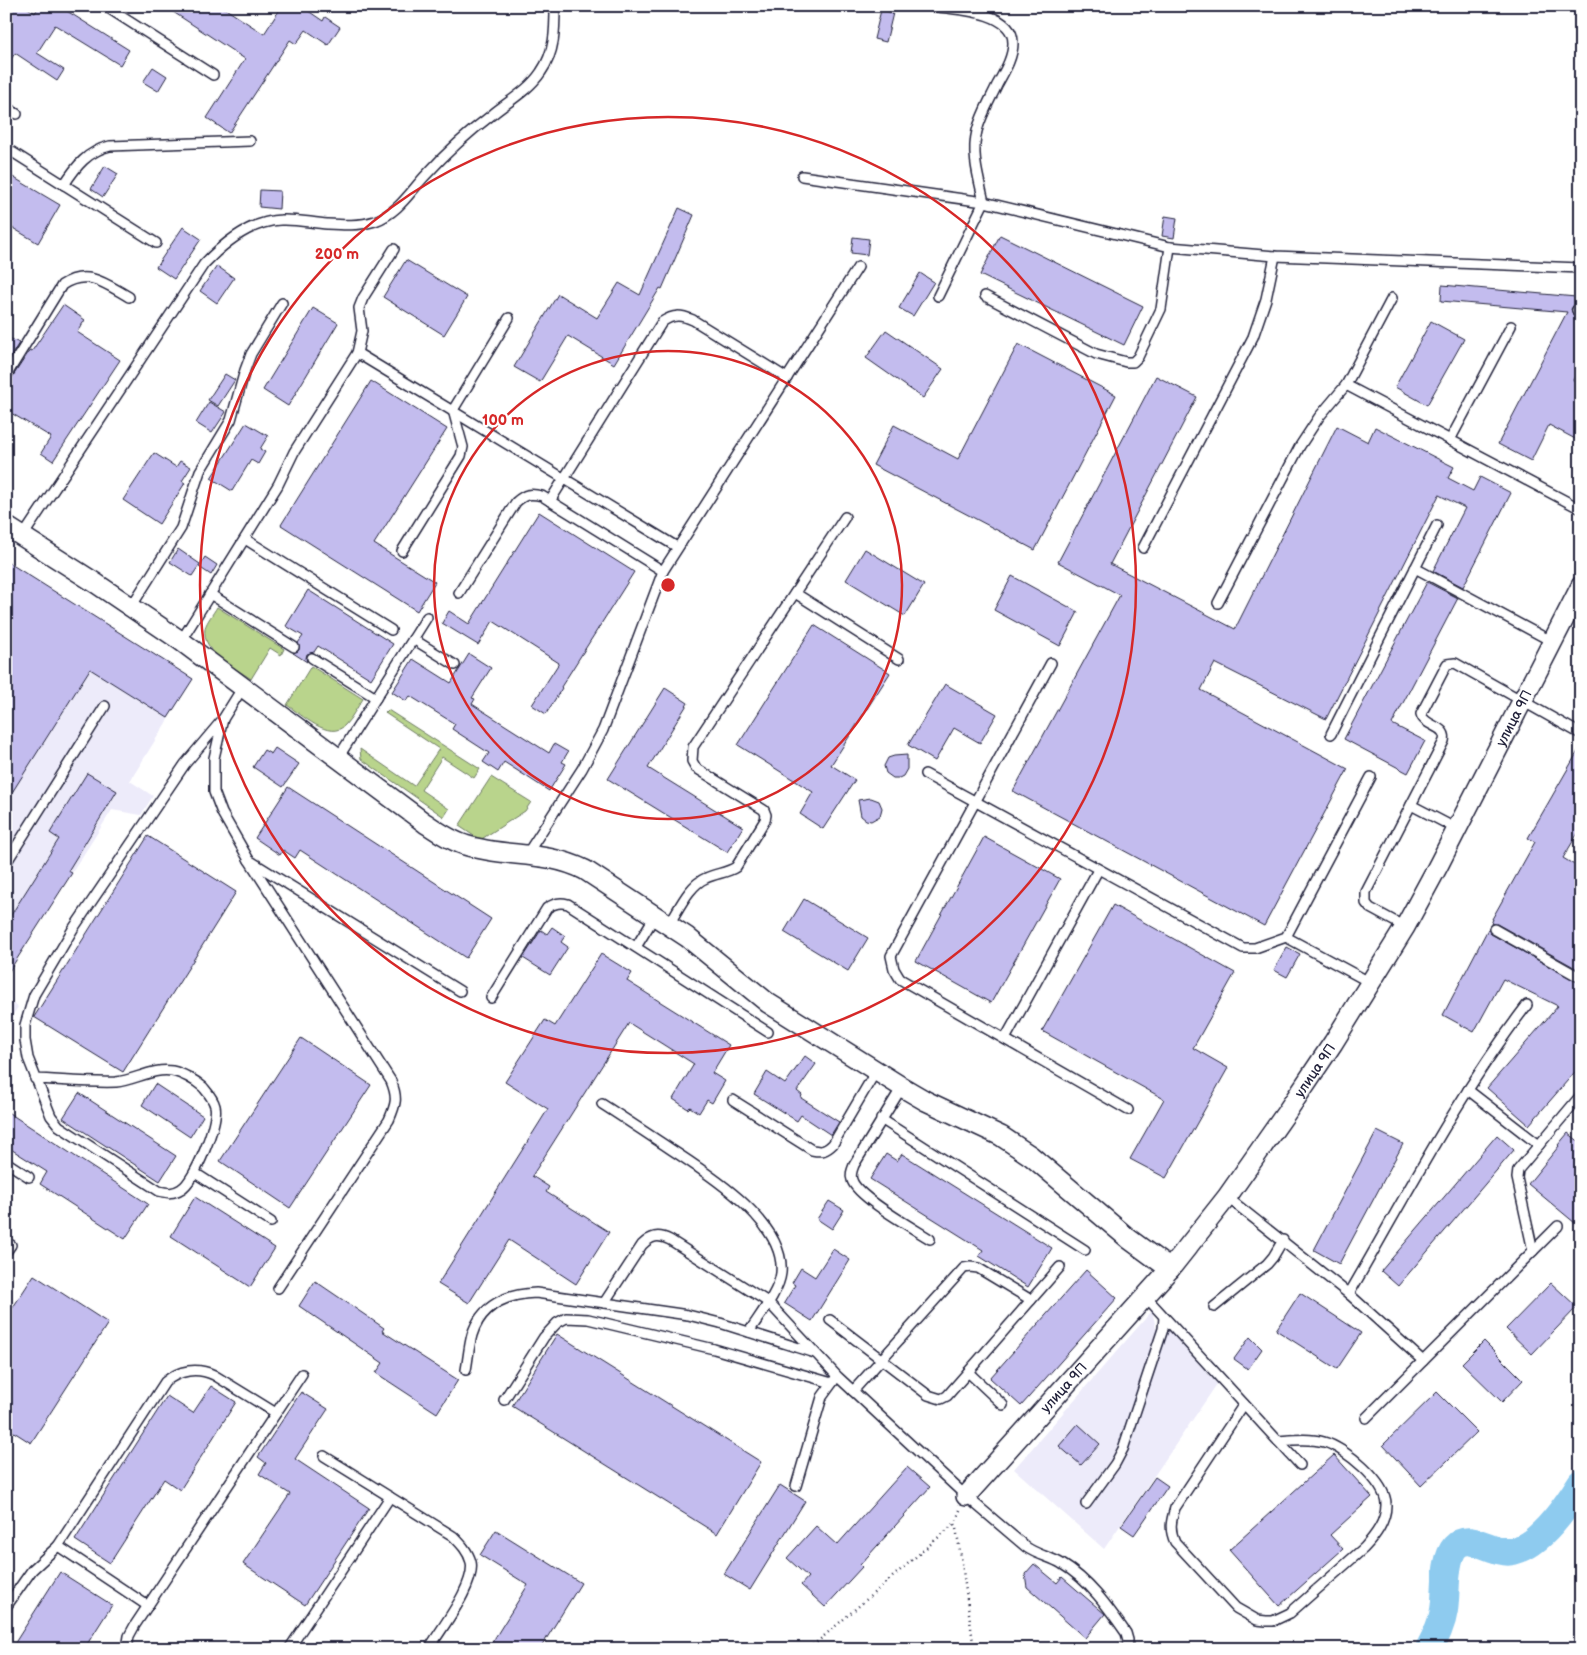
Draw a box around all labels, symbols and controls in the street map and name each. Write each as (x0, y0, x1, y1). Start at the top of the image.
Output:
text: 200 m (315, 245, 359, 264)
text: 100 m (482, 411, 524, 430)
centre of rings (659, 576, 677, 594)
street label: улица 9П (1492, 687, 1535, 749)
street label: улица 9П (1291, 1040, 1339, 1101)
street label: улица 9П (1037, 1359, 1090, 1416)

